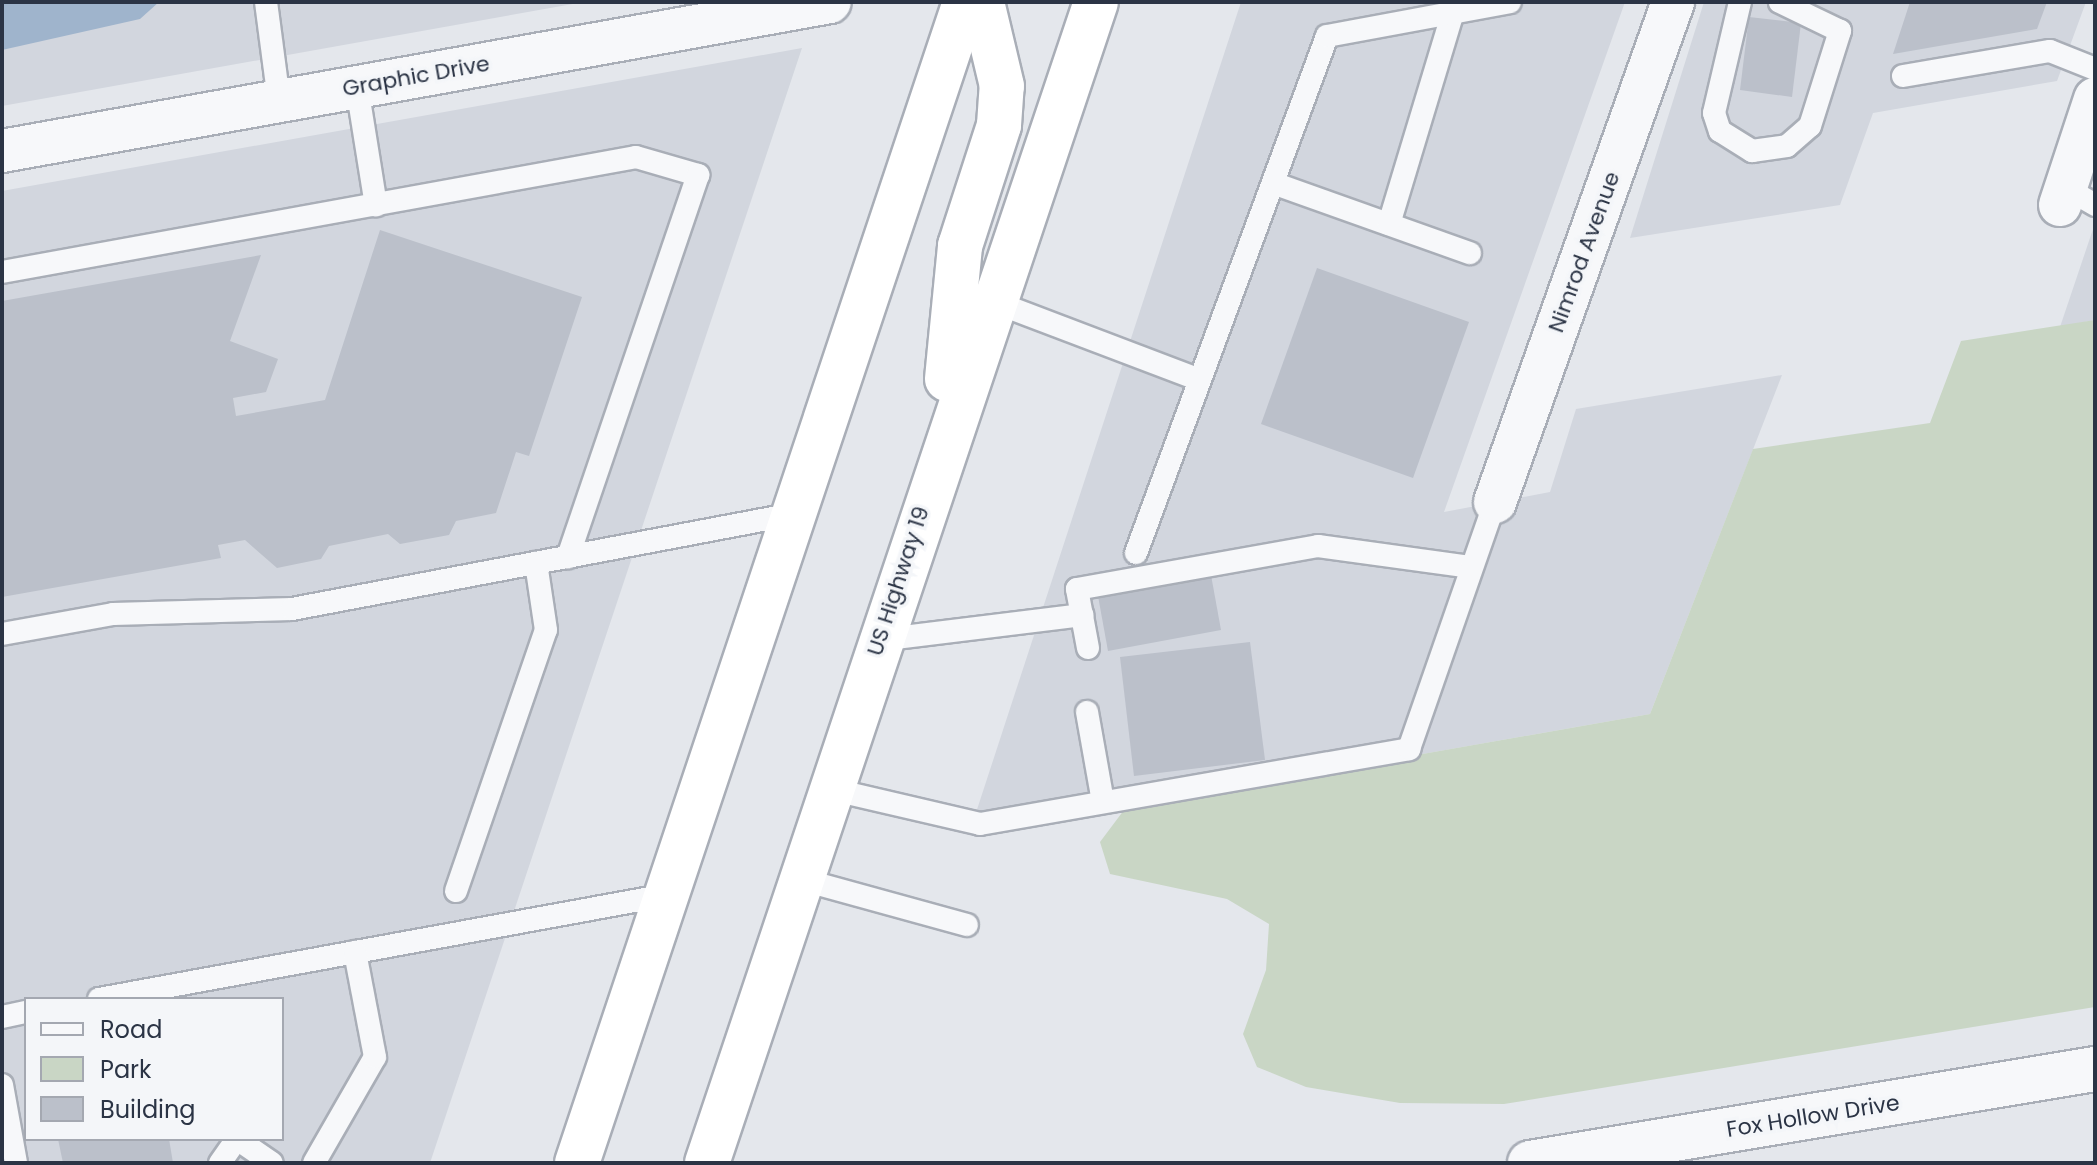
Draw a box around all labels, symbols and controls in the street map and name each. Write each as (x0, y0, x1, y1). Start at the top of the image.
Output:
street label: Graphic Drive (340, 50, 492, 102)
street label: Nimrod Avenue (1543, 168, 1625, 336)
street label: US Highway 19 (861, 503, 935, 659)
legend (24, 997, 284, 1141)
text: Road (100, 1013, 162, 1046)
text: Park (100, 1053, 151, 1086)
street label: Fox Hollow Drive (1725, 1089, 1901, 1143)
text: Building (100, 1093, 196, 1126)

